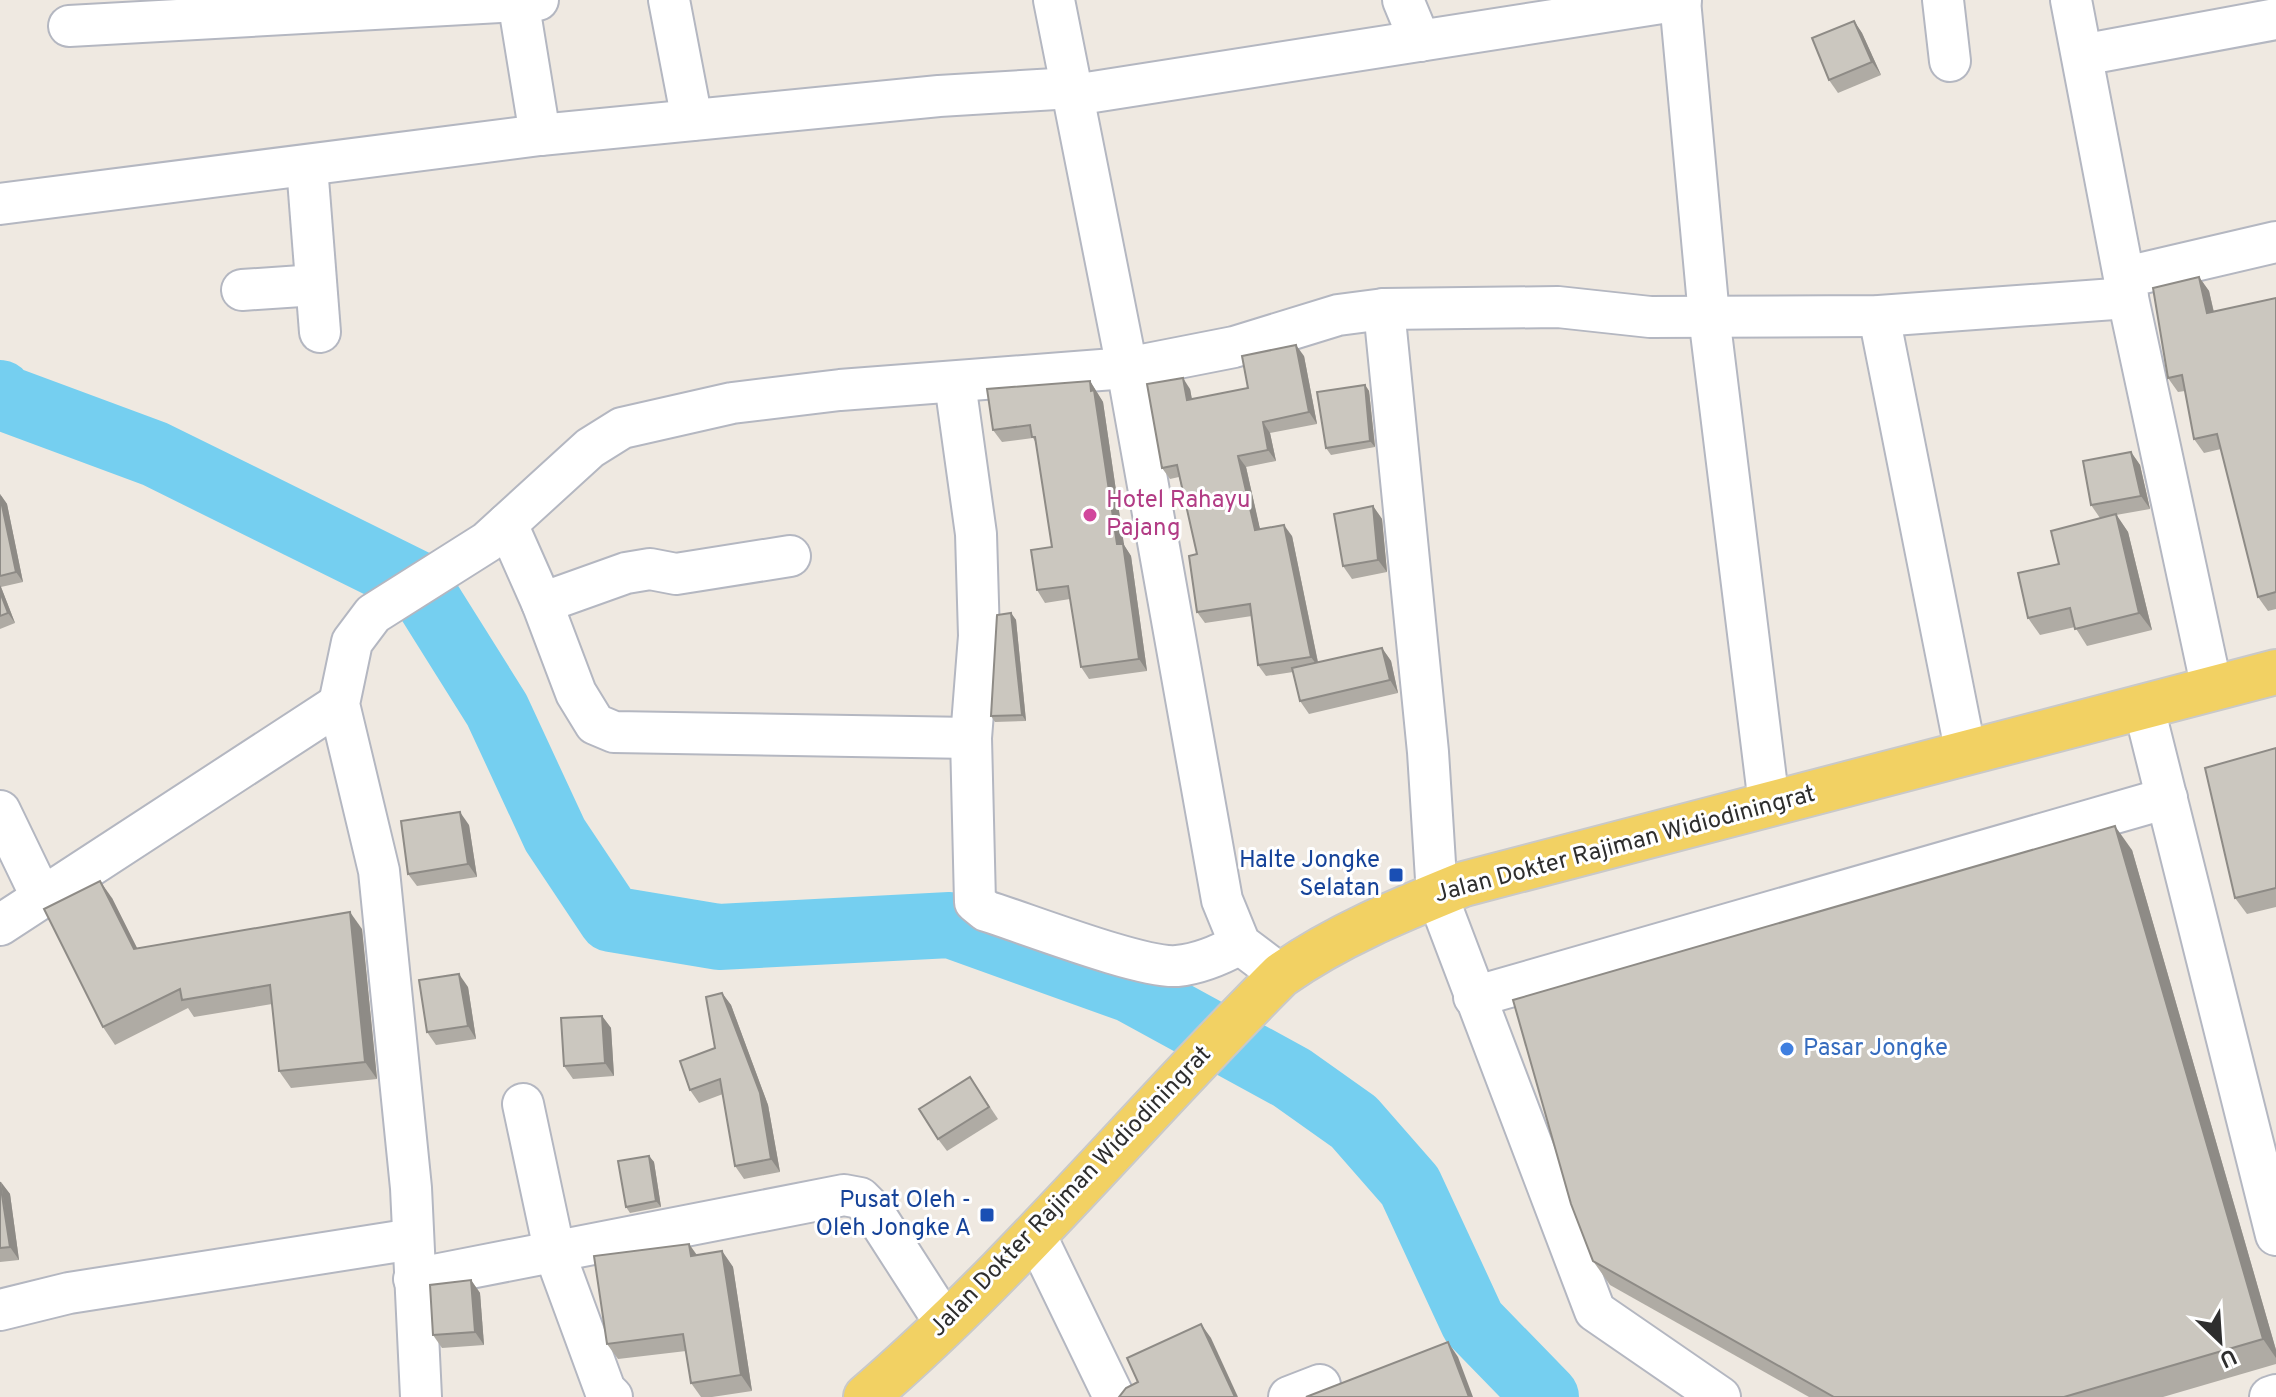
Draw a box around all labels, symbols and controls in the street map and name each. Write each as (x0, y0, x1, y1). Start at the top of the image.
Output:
place label: Hotel Rahayu Pajang (1106, 486, 1250, 544)
marker: Hotel Rahayu Pajang (1081, 506, 1099, 524)
street label: Jalan Dokter Rajiman Widiodiningrat (1431, 780, 1819, 910)
place label: Halte Jongke Selatan (1239, 846, 1380, 904)
marker: Halte Jongke Selatan (1387, 866, 1405, 884)
place label: Pasar Jongke (1803, 1034, 1948, 1064)
street label: Jalan Dokter Rajiman Widiodiningrat (924, 1040, 1218, 1344)
marker: Pasar Jongke (1778, 1040, 1796, 1058)
place label: Pusat Oleh - Oleh Jongke A (815, 1186, 971, 1244)
marker: Pusat Oleh - Oleh Jongke A (978, 1206, 996, 1224)
north arrow (2180, 1301, 2260, 1381)
text: U (2215, 1341, 2240, 1372)

